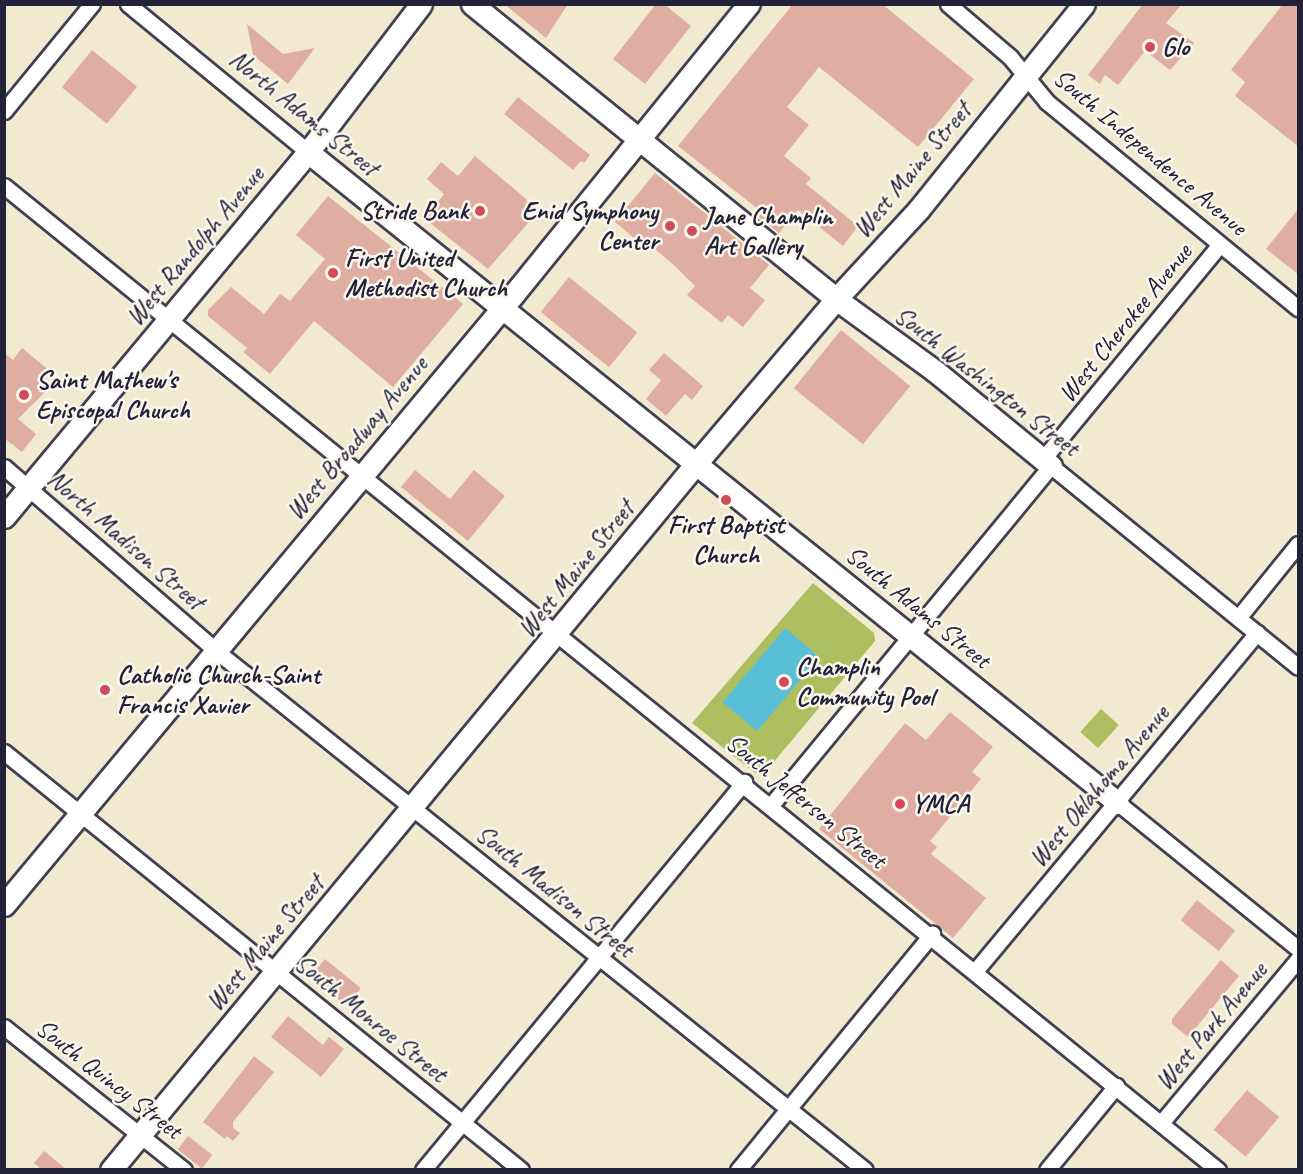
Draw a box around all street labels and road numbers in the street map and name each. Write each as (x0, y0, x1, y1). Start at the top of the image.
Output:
street label: North Adams Street (223, 43, 385, 183)
street label: South Independence Avenue (1047, 62, 1253, 242)
street label: West Maine Street (846, 95, 978, 245)
street label: West Randolph Avenue (119, 160, 271, 332)
street label: West Cherokee Avenue (1052, 237, 1198, 409)
street label: South Washington Street (888, 299, 1086, 463)
street label: West Broadway Avenue (280, 350, 434, 526)
street label: North Madison Street (41, 463, 211, 617)
street label: West Maine Street (511, 493, 641, 645)
street label: South Adams Street (838, 538, 998, 676)
street label: West Oklahoma Avenue (1022, 699, 1176, 873)
street label: South Jefferson Street (719, 727, 893, 875)
street label: South Madison Street (469, 817, 641, 965)
street label: West Maine Street (199, 868, 331, 1018)
street label: South Monroe Street (288, 947, 454, 1089)
street label: West Park Avenue (1148, 955, 1274, 1097)
street label: South Quincy Street (29, 1012, 189, 1146)

